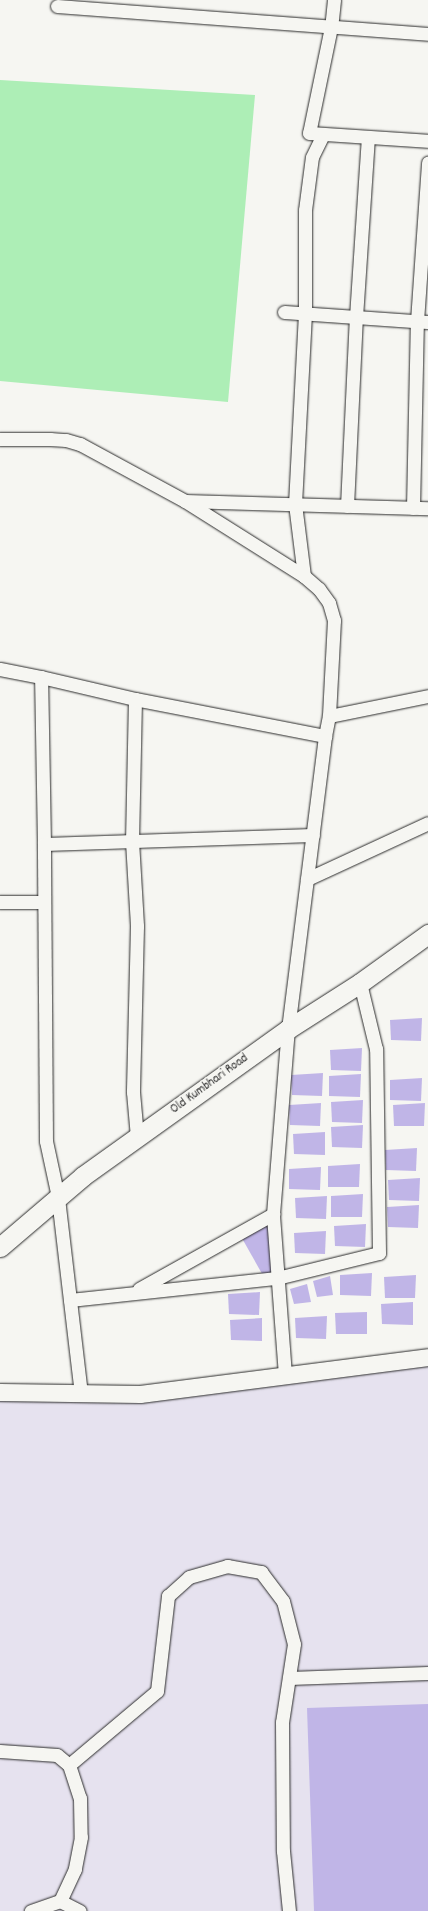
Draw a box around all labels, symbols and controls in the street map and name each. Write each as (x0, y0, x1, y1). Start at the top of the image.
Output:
street label: Old Kumbhari Road (168, 1052, 252, 1118)

